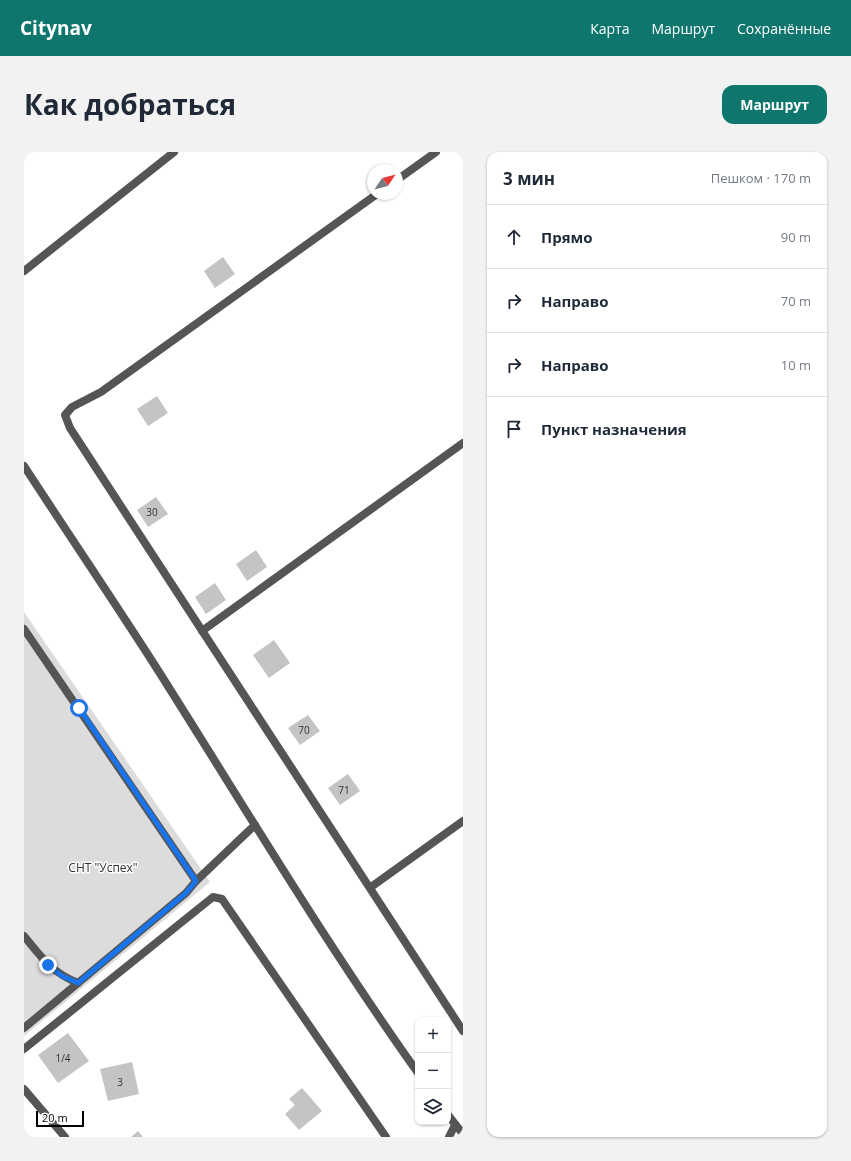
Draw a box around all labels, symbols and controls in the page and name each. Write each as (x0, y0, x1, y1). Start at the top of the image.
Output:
text: Citynav (20, 15, 92, 41)
text: Карта (590, 19, 629, 38)
text: Маршрут (651, 19, 715, 38)
text: Сохранённые (737, 19, 831, 38)
text: Как добраться (24, 85, 236, 123)
button: Маршрут (722, 85, 827, 124)
north arrow (367, 164, 403, 200)
text: 3 мин (503, 167, 555, 190)
text: Пешком · 170 m (711, 169, 811, 187)
icon: ahead (503, 226, 525, 248)
text: Прямо (541, 227, 593, 247)
text: 90 m (781, 228, 811, 246)
icon: right (503, 290, 525, 312)
text: Направо (541, 291, 609, 311)
text: 70 m (781, 292, 811, 310)
icon: right (503, 354, 525, 376)
text: Направо (541, 355, 609, 375)
text: 10 m (781, 356, 811, 374)
icon: arrive (503, 418, 525, 440)
text: Пункт назначения (541, 419, 687, 439)
house number: 30 (146, 505, 158, 519)
route start (70, 699, 88, 717)
house number: 70 (298, 723, 310, 737)
house number: 71 (338, 783, 350, 797)
park label: СНТ "Успех" (68, 859, 138, 876)
route end (39, 956, 57, 974)
map controls (415, 1017, 451, 1125)
button: + (415, 1017, 451, 1053)
house number: 1/4 (55, 1051, 71, 1065)
button: − (415, 1053, 451, 1089)
house number: 3 (117, 1075, 123, 1089)
button: layers (415, 1089, 451, 1125)
scale bar (36, 1109, 84, 1128)
text: 20 m (42, 1110, 68, 1125)

